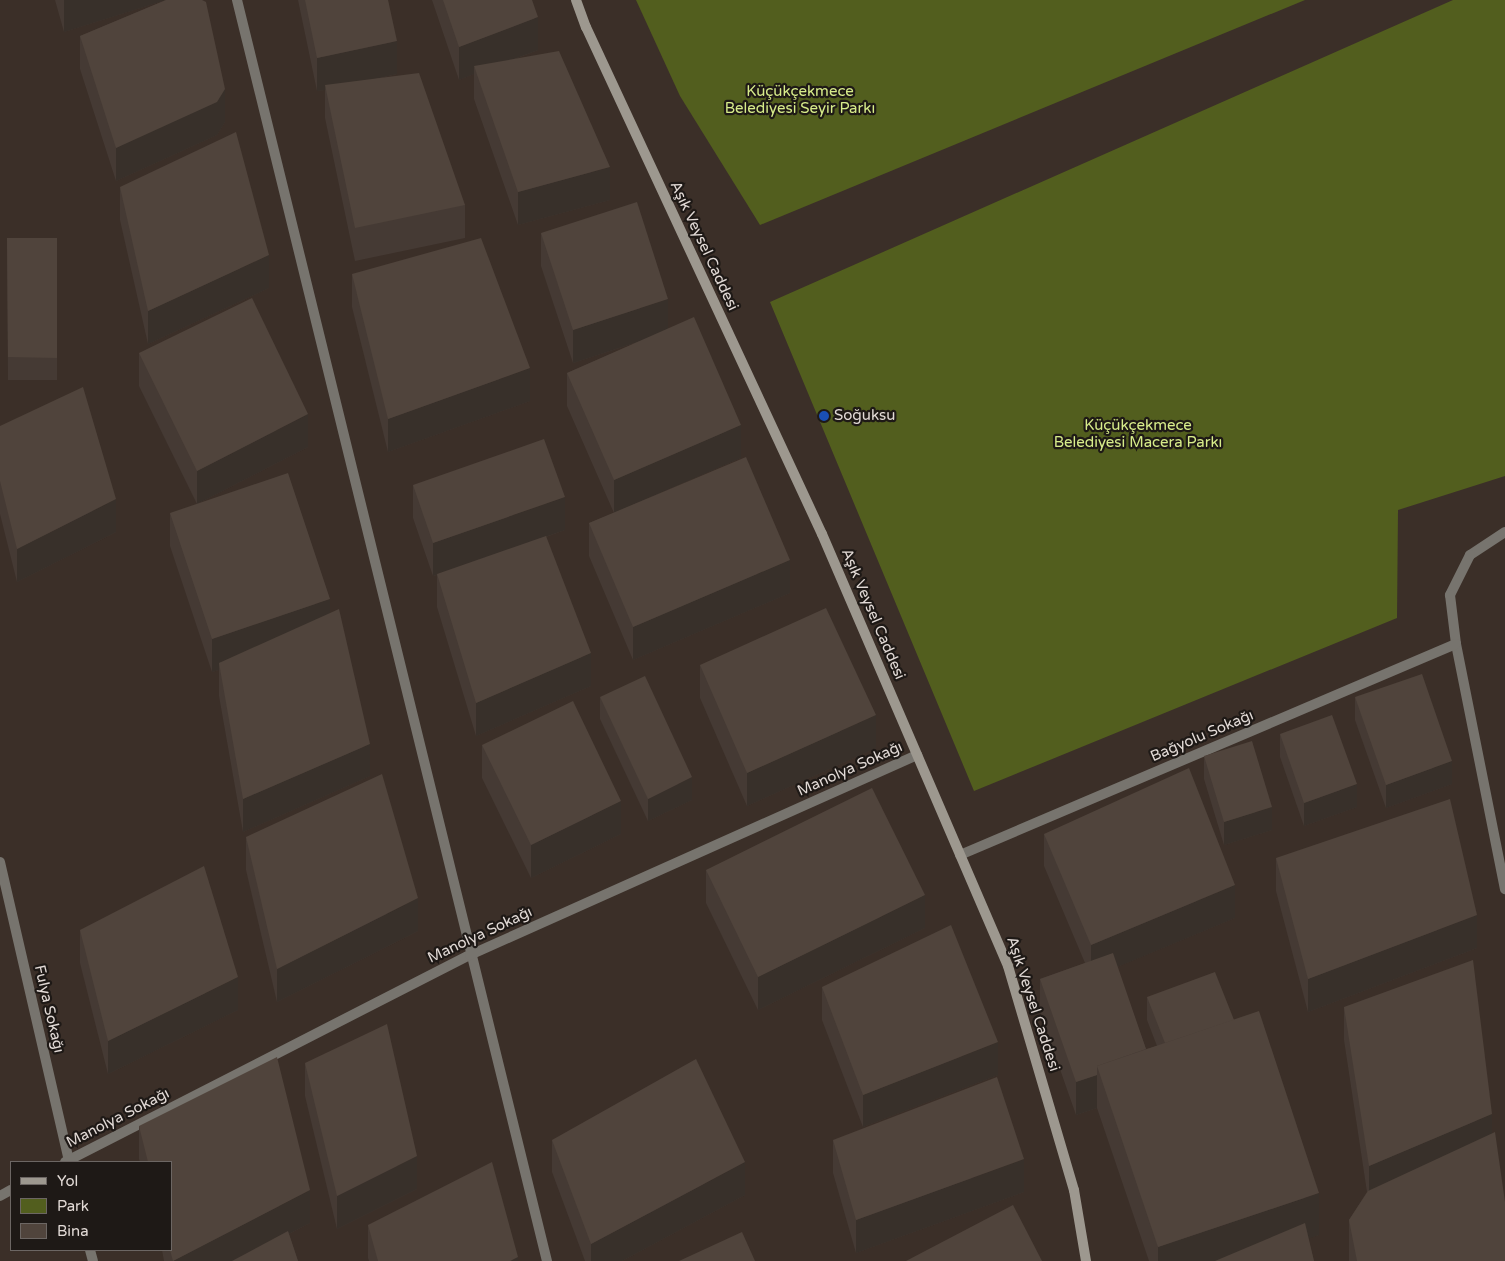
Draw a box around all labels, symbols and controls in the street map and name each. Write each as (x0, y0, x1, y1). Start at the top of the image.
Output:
park label: Küçükçekmece Belediyesi Seyir Parkı (725, 82, 875, 117)
street label: Aşık Veysel Caddesi (666, 178, 742, 314)
place label: Soğuksu (834, 407, 895, 425)
marker: Soğuksu (818, 410, 830, 422)
park label: Küçükçekmece Belediyesi Macera Parkı (1054, 416, 1222, 451)
street label: Aşık Veysel Caddesi (837, 546, 909, 682)
street label: Bağyolu Sokağı (1148, 706, 1256, 766)
street label: Manolya Sokağı (795, 738, 905, 800)
street label: Manolya Sokağı (425, 903, 535, 967)
street label: Aşık Veysel Caddesi (1003, 934, 1063, 1074)
street label: Fulya Sokağı (30, 963, 68, 1055)
street label: Manolya Sokağı (63, 1084, 173, 1152)
legend (10, 1161, 172, 1251)
text: Yol (57, 1172, 78, 1190)
text: Park (57, 1197, 89, 1215)
text: Bina (57, 1222, 89, 1240)

